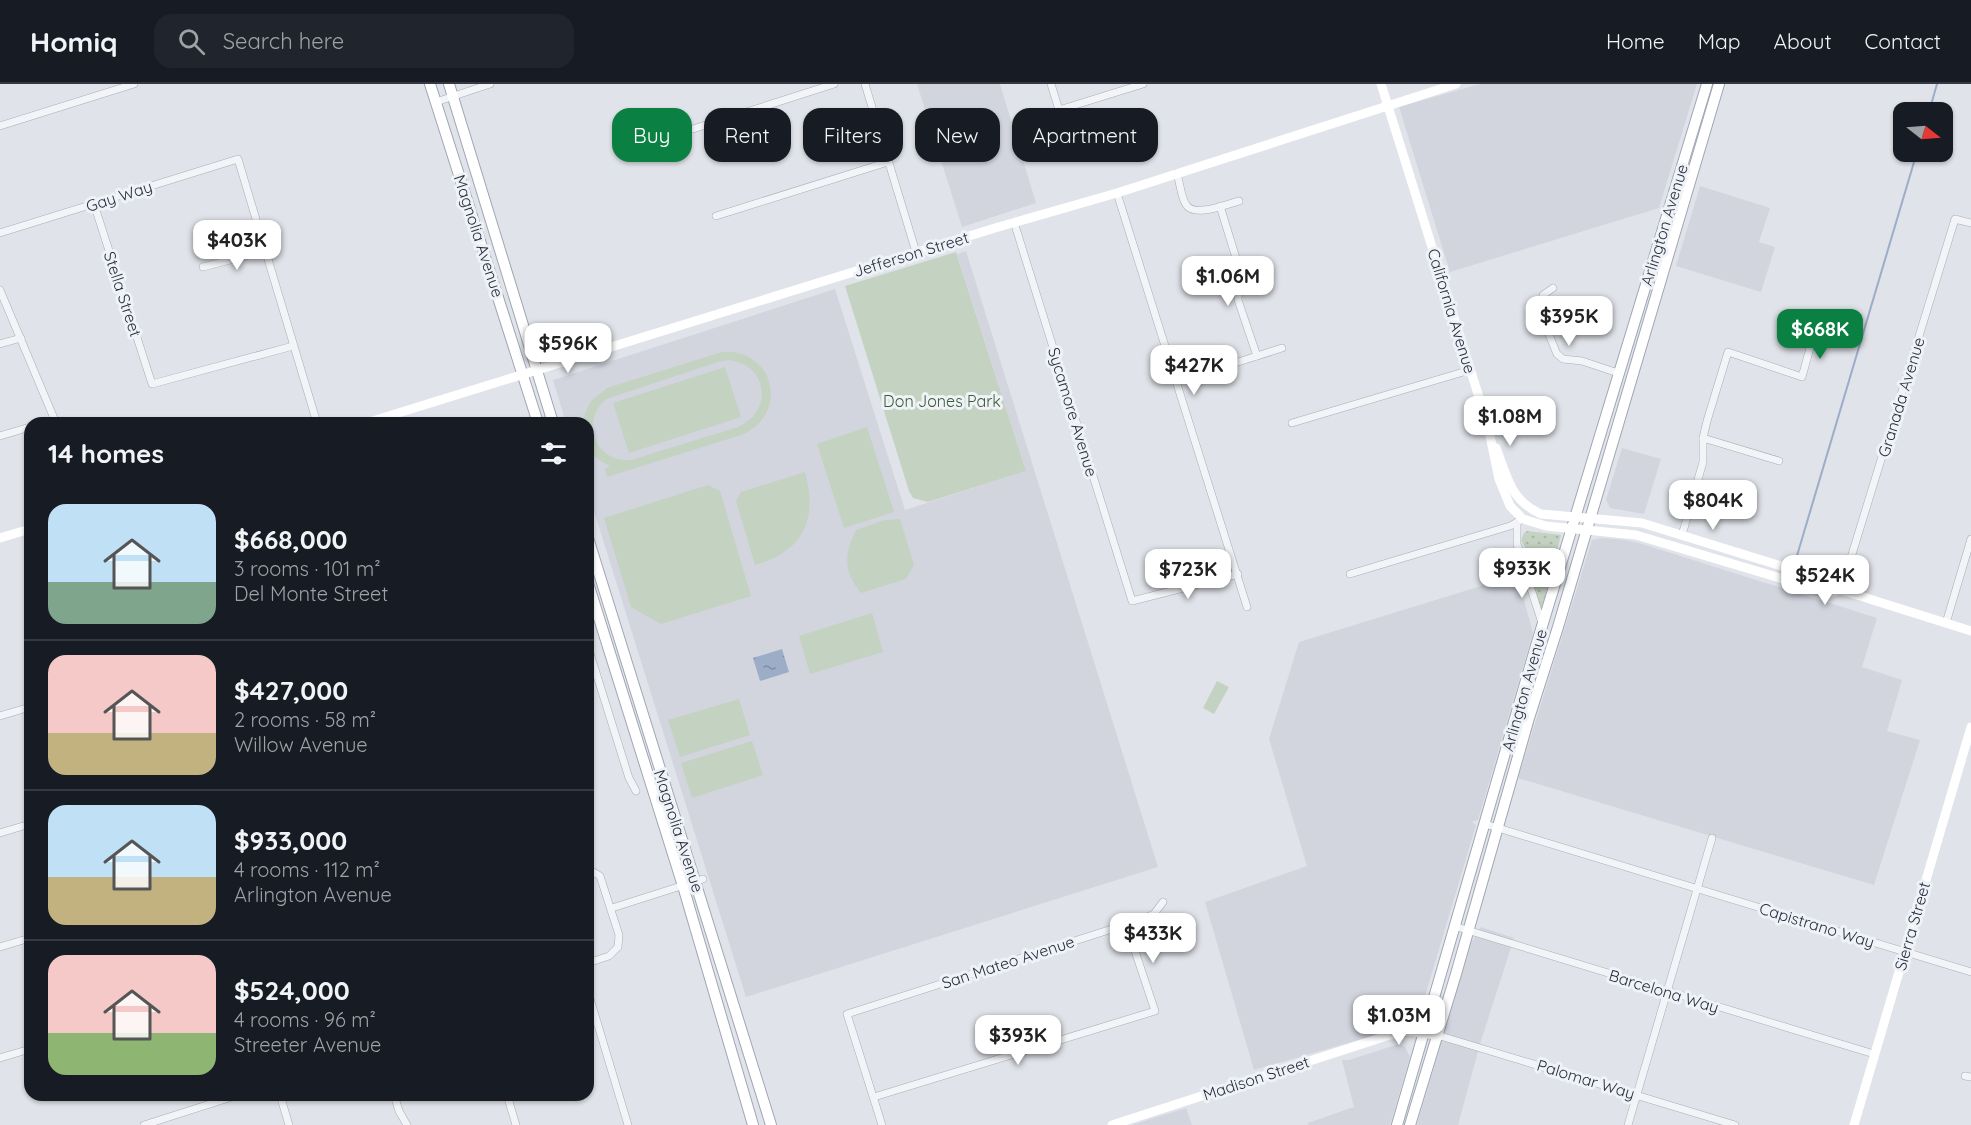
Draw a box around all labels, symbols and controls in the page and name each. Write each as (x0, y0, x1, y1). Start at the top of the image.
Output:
search box (154, 14, 574, 68)
text: Homiq (30, 24, 118, 59)
icon: search (175, 25, 208, 58)
text: Search here (223, 27, 344, 55)
text: Home (1606, 28, 1665, 54)
text: Map (1698, 28, 1741, 54)
text: About (1774, 28, 1832, 54)
text: Contact (1865, 28, 1941, 54)
north arrow (1893, 102, 1953, 162)
map controls (1893, 102, 1953, 162)
chip: Buy (612, 108, 692, 162)
chip: Rent (704, 108, 791, 162)
chip: Filters (803, 108, 903, 162)
chip: New (915, 108, 1000, 162)
chip: Apartment (1012, 108, 1158, 162)
street label: Arlington Avenue (1636, 162, 1692, 288)
street label: Magnolia Avenue (450, 172, 508, 300)
street label: Gay Way (83, 176, 155, 216)
pin: $403K (195, 220, 279, 271)
text: $403K (207, 227, 267, 252)
street label: Jefferson Street (851, 227, 971, 281)
street label: California Avenue (1423, 246, 1481, 376)
street label: Stella Street (100, 249, 146, 339)
pin: $1.06M (1179, 256, 1277, 307)
text: $1.06M (1196, 263, 1260, 288)
pin: $395K (1527, 296, 1611, 347)
text: $395K (1540, 303, 1598, 328)
pin: $668K (1778, 309, 1862, 360)
text: $668K (1791, 316, 1849, 341)
pin: $596K (526, 323, 610, 374)
text: $596K (539, 330, 597, 355)
street label: Granada Avenue (1873, 335, 1929, 459)
street label: Sycamore Avenue (1044, 345, 1102, 479)
pin: $427K (1152, 345, 1236, 396)
text: $427K (1164, 352, 1224, 377)
park label: Don Jones Park (883, 391, 1001, 411)
pin: $1.08M (1461, 396, 1559, 447)
text: $1.08M (1478, 403, 1542, 428)
text: 14 homes (48, 437, 164, 470)
icon: filters (537, 437, 570, 470)
pin: $804K (1671, 480, 1755, 531)
text: $804K (1683, 487, 1743, 512)
text: $668,000 (234, 523, 348, 556)
icon: home (96, 528, 168, 600)
pin: $933K (1480, 548, 1564, 599)
pin: $723K (1146, 549, 1230, 600)
text: $933K (1493, 555, 1551, 580)
pin: $524K (1783, 555, 1867, 606)
text: 3 rooms · 101 m² (234, 556, 381, 581)
text: $723K (1159, 556, 1217, 581)
text: $524K (1795, 562, 1855, 587)
text: Del Monte Street (234, 581, 388, 606)
street label: Arlington Avenue (1497, 627, 1551, 753)
text: $427,000 (234, 674, 348, 707)
icon: home (96, 679, 168, 751)
text: 2 rooms · 58 m² (234, 707, 376, 732)
text: Willow Avenue (234, 732, 368, 757)
street label: Magnolia Avenue (650, 767, 708, 895)
text: $933,000 (234, 824, 347, 857)
icon: home (96, 829, 168, 901)
text: 4 rooms · 112 m² (234, 857, 380, 882)
street label: Sierra Street (1890, 879, 1934, 973)
text: Arlington Avenue (234, 882, 392, 907)
street label: Capistrano Way (1757, 898, 1877, 952)
pin: $433K (1111, 913, 1195, 964)
text: $433K (1124, 920, 1182, 945)
street label: San Mateo Avenue (939, 931, 1077, 993)
street label: Barcelona Way (1607, 965, 1721, 1017)
text: $524,000 (234, 974, 350, 1007)
icon: home (96, 979, 168, 1051)
pin: $1.03M (1350, 995, 1448, 1046)
text: $1.03M (1367, 1002, 1431, 1027)
text: 4 rooms · 96 m² (234, 1007, 376, 1032)
pin: $393K (976, 1015, 1060, 1066)
text: $393K (989, 1022, 1047, 1047)
text: Streeter Avenue (234, 1032, 381, 1057)
street label: Madison Street (1200, 1051, 1312, 1105)
street label: Palomar Way (1535, 1055, 1637, 1103)

